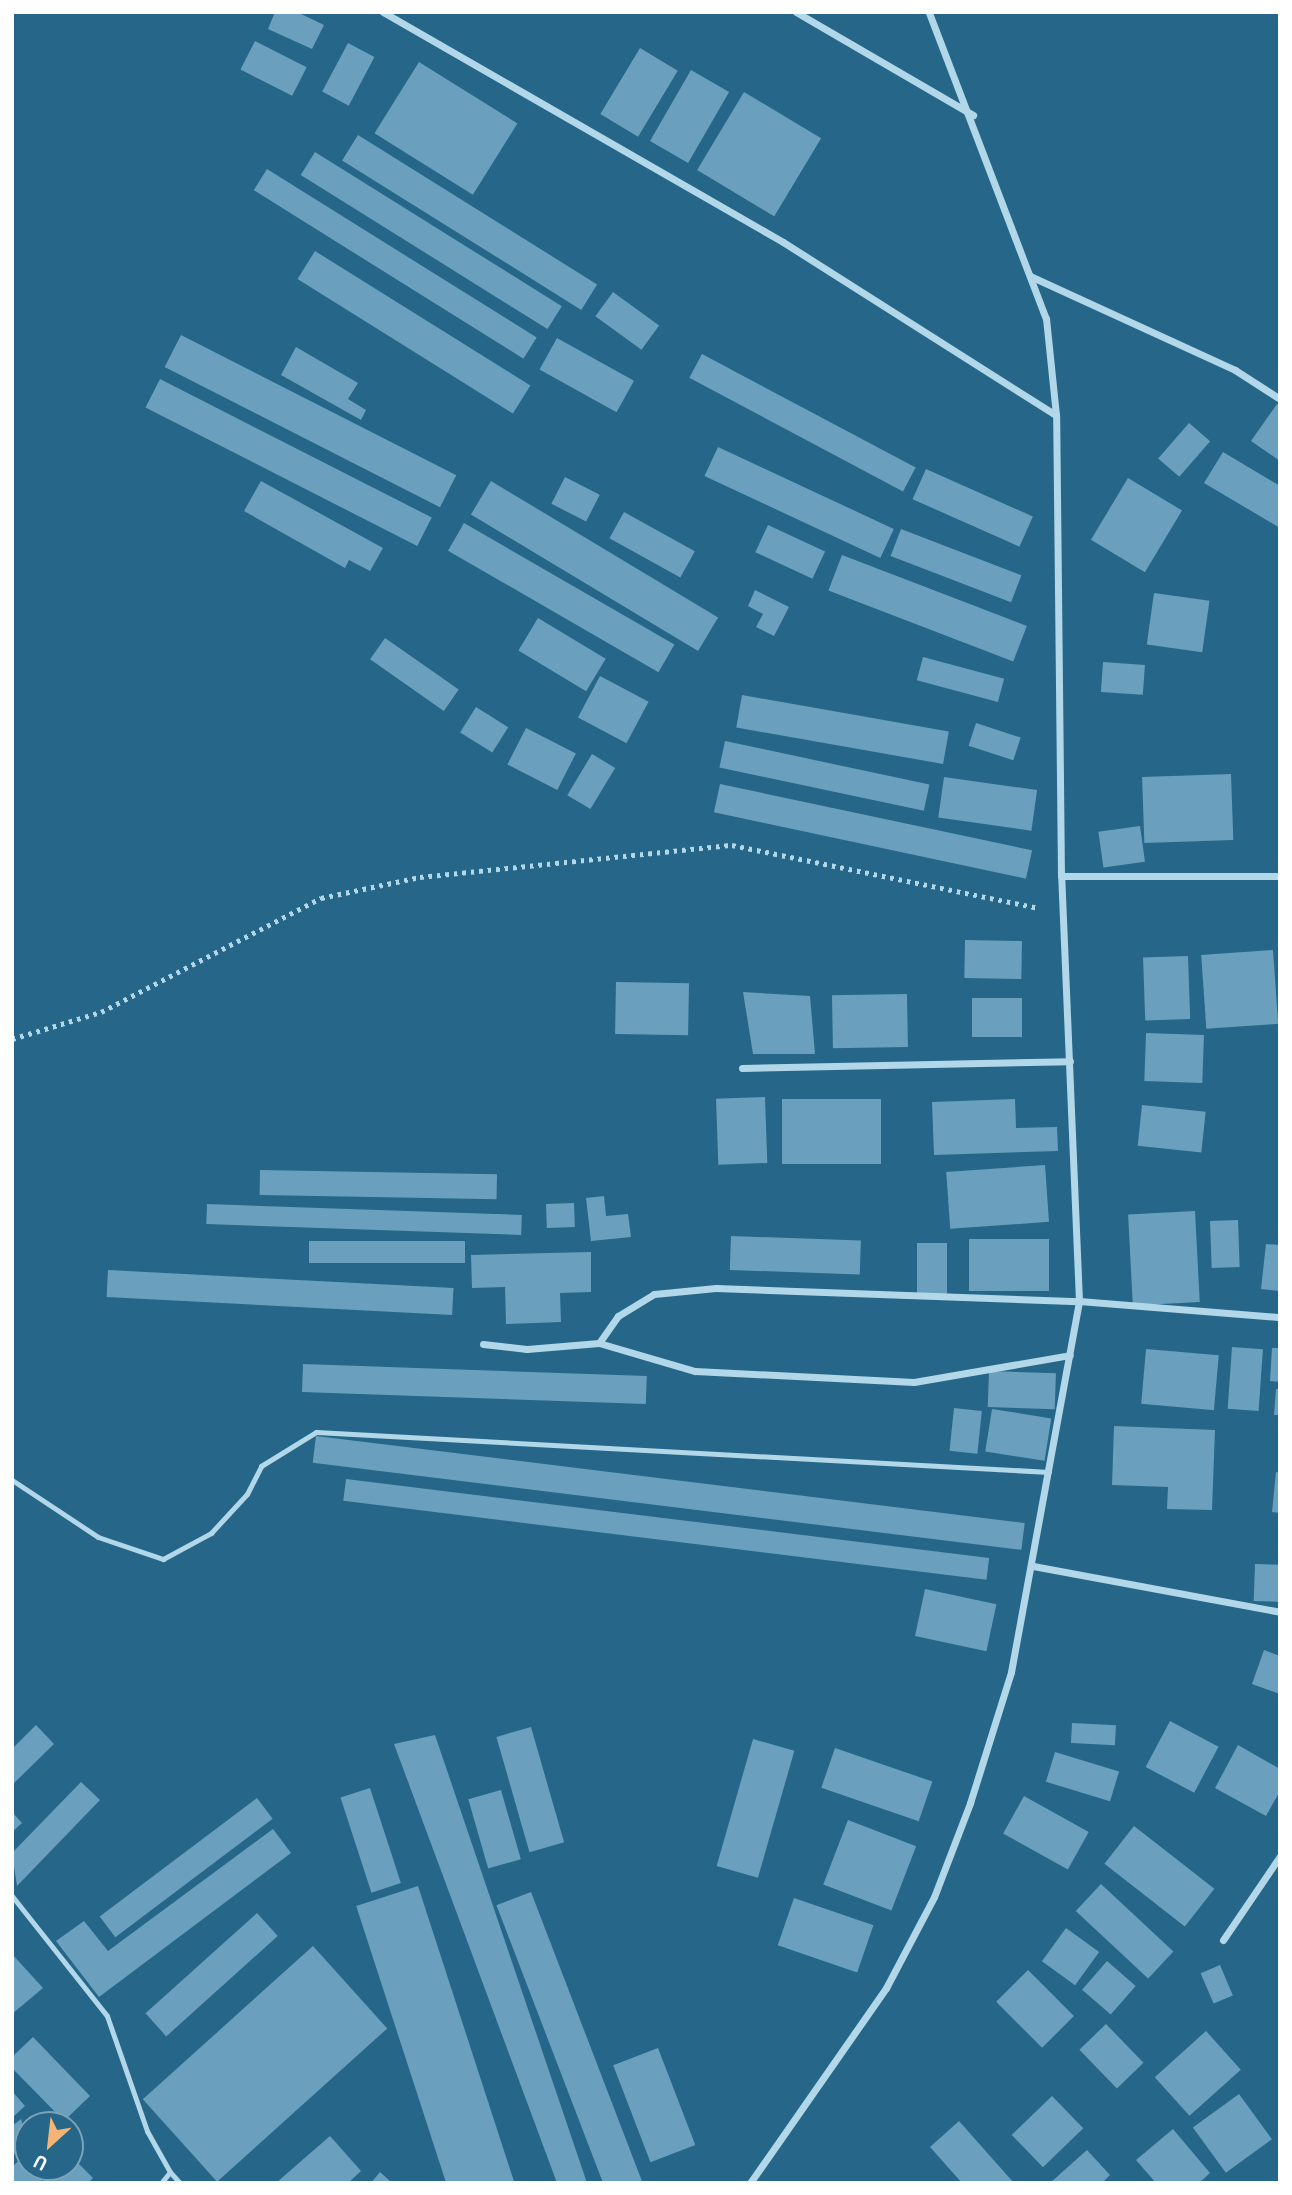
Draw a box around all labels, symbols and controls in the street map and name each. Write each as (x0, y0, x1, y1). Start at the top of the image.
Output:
north arrow (14, 2111, 84, 2181)
text: U (30, 2150, 51, 2176)

